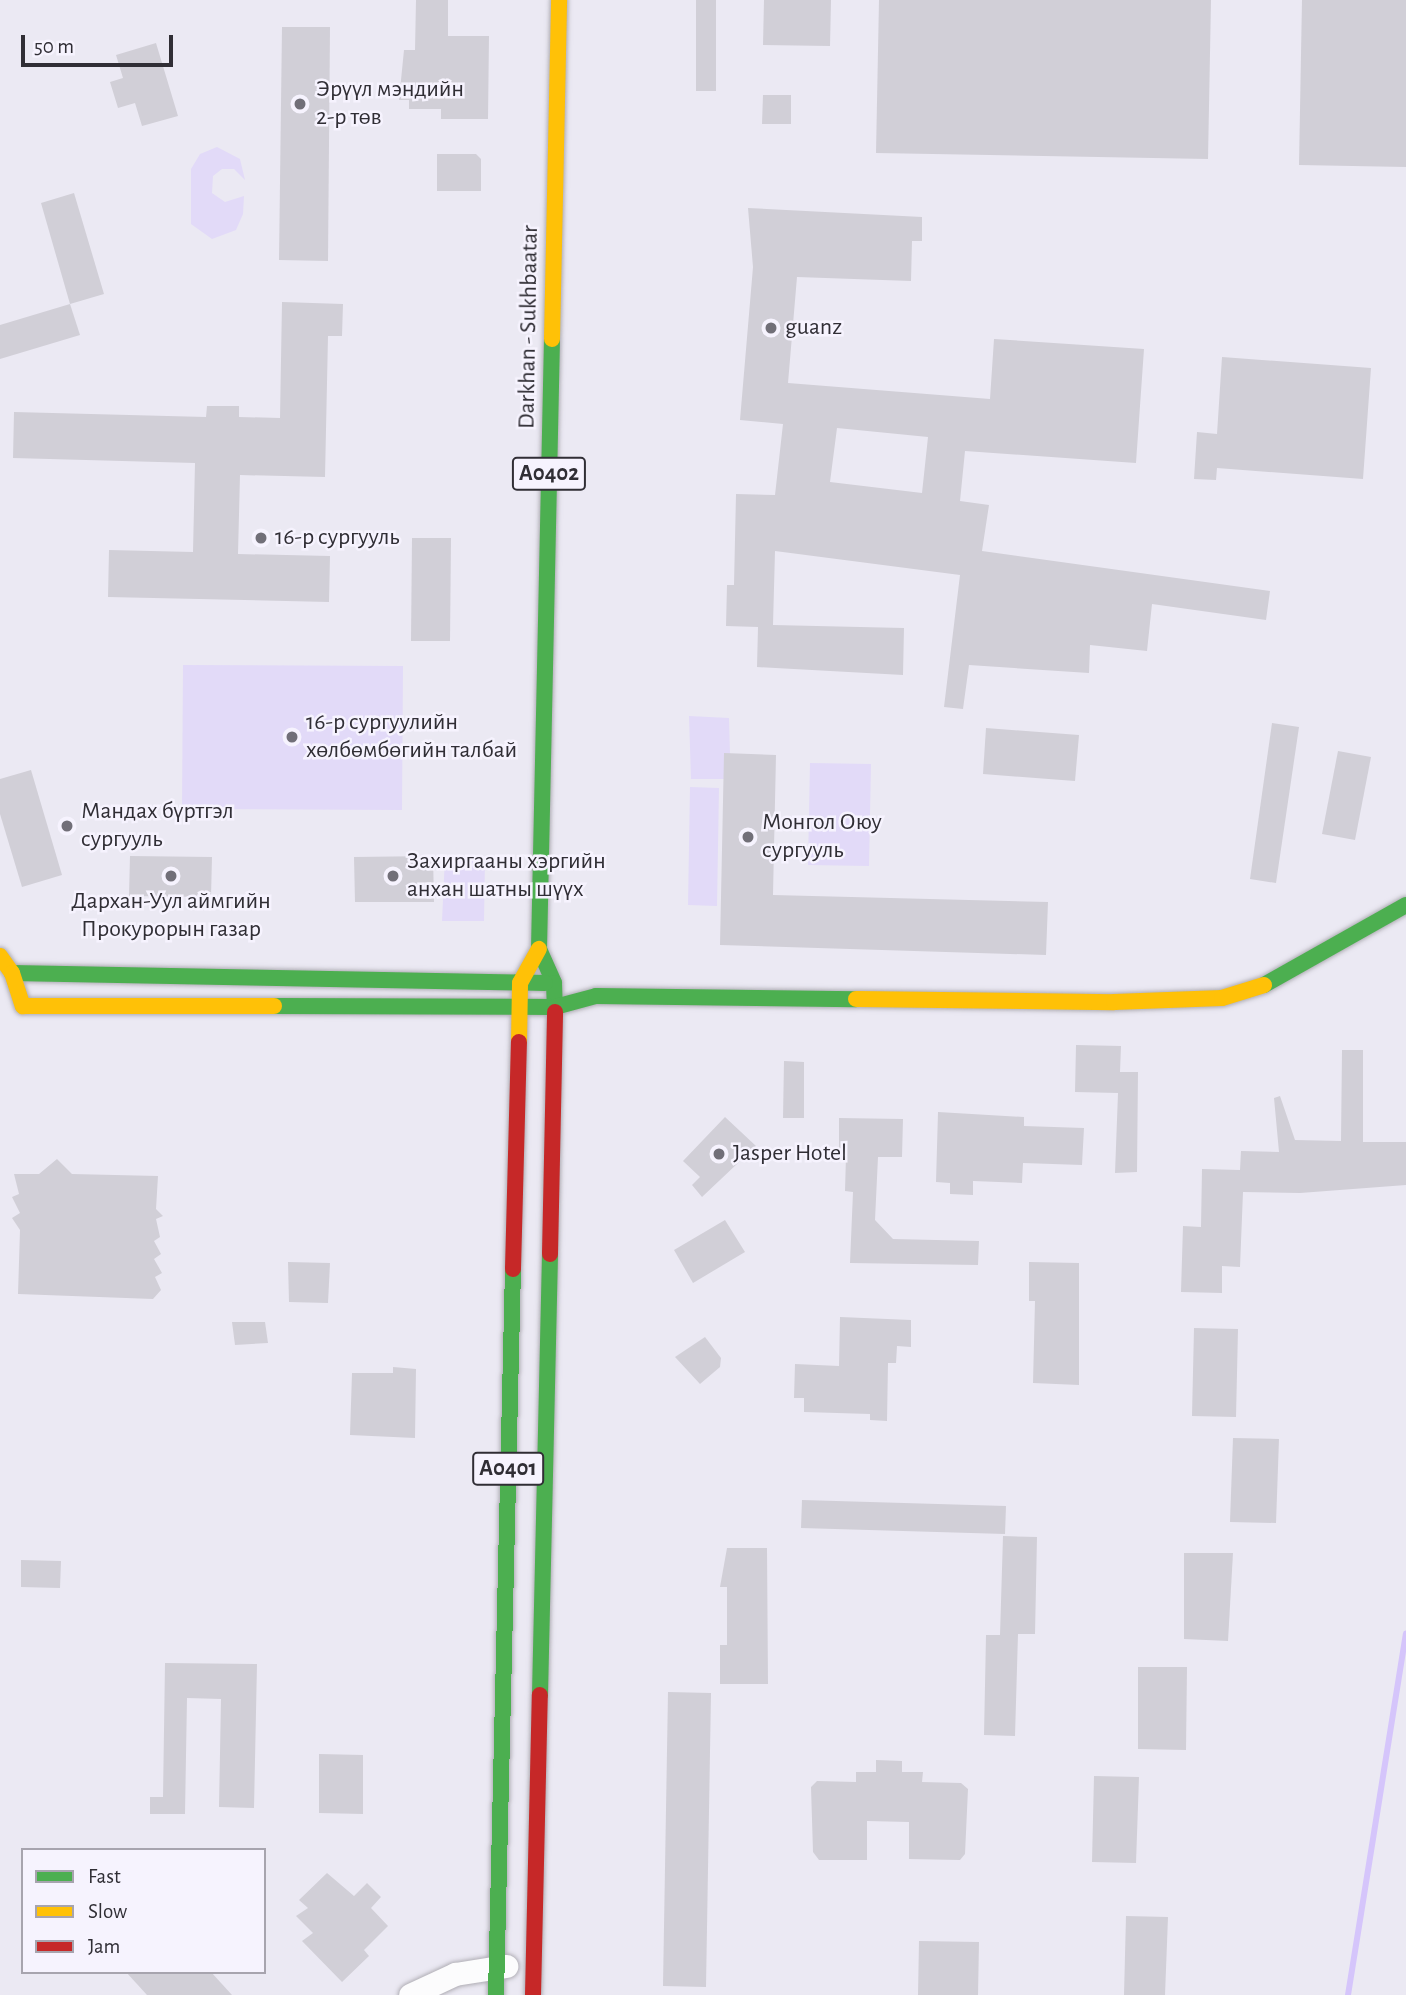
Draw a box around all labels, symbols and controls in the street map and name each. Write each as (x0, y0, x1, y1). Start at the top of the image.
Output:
scale bar (24, 21, 177, 65)
text: 50 m (34, 36, 74, 57)
place label: Эрүүл мэндийн 2-р төв (316, 76, 464, 132)
marker: Эрүүл мэндийн 2-р төв (290, 94, 310, 114)
street label: Darkhan - Sukhbaatar (513, 225, 545, 429)
place label: guanz (785, 314, 842, 342)
marker: guanz (763, 320, 779, 336)
road number: A0402 (510, 454, 588, 494)
place label: 16-р сургууль (275, 524, 399, 552)
marker: 16-р сургууль (253, 530, 269, 546)
place label: 16-р сургуулийн хөлбөмбөгийн талбай (306, 709, 517, 765)
marker: 16-р сургуулийн хөлбөмбөгийн талбай (284, 729, 300, 745)
place label: Мандах бүртгэл сургууль (81, 798, 234, 854)
place label: Монгол Оюу сургууль (762, 809, 882, 865)
marker: Мандах бүртгэл сургууль (59, 818, 75, 834)
marker: Монгол Оюу сургууль (740, 829, 756, 845)
place label: Захиргааны хэргийн анхан шатны шүүх (407, 848, 606, 904)
marker: Дархан-Уул аймгийн Прокурорын газар (163, 868, 179, 884)
marker: Захиргааны хэргийн анхан шатны шүүх (385, 868, 401, 884)
place label: Дархан-Уул аймгийн Прокурорын газар (71, 888, 271, 944)
place label: Jasper Hotel (733, 1140, 847, 1168)
marker: Jasper Hotel (711, 1146, 727, 1162)
road number: A0401 (471, 1450, 545, 1488)
legend (21, 1848, 266, 1974)
text: Fast (88, 1866, 121, 1887)
text: Slow (88, 1901, 127, 1922)
text: Jam (88, 1936, 120, 1957)

